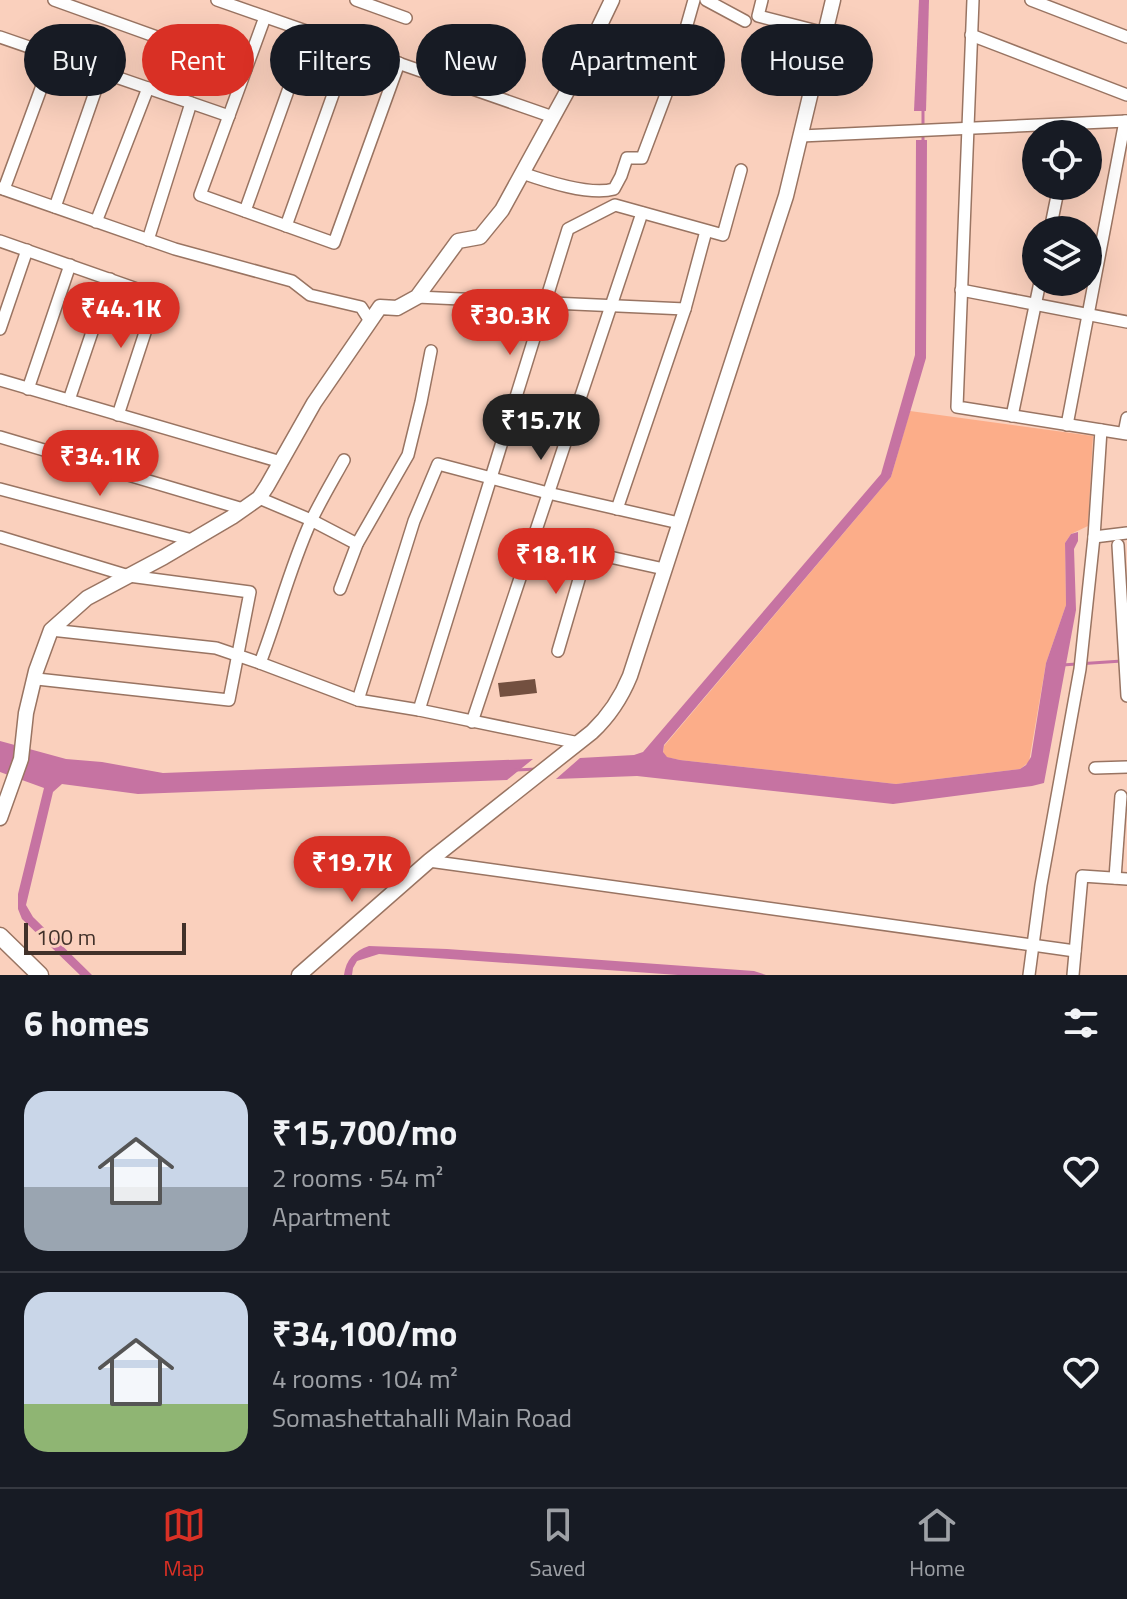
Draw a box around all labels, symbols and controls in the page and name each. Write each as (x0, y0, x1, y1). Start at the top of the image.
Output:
chip: Buy (24, 24, 126, 96)
chip: Rent (142, 24, 254, 96)
chip: Filters (270, 24, 400, 96)
chip: New (416, 24, 526, 96)
chip: Apartment (542, 24, 725, 96)
chip: House (741, 24, 873, 96)
map controls (1022, 120, 1102, 296)
button: locate (1022, 120, 1102, 200)
button: layers (1022, 216, 1102, 296)
pin: ₹44.1K (56, 282, 186, 350)
text: ₹44.1K (81, 288, 161, 327)
pin: ₹30.3K (445, 289, 575, 357)
text: ₹30.3K (470, 295, 550, 334)
pin: ₹15.7K (476, 394, 606, 462)
text: ₹15.7K (501, 400, 581, 439)
pin: ₹34.1K (35, 430, 165, 498)
text: ₹34.1K (60, 436, 140, 475)
pin: ₹18.1K (491, 528, 621, 596)
text: ₹18.1K (516, 534, 596, 573)
pin: ₹19.7K (287, 836, 417, 904)
text: ₹19.7K (312, 842, 392, 881)
scale bar (24, 919, 186, 955)
text: 100 m (36, 920, 96, 954)
text: 6 homes (24, 997, 149, 1049)
icon: filters (1059, 1001, 1103, 1045)
text: ₹15,700/mo (272, 1106, 457, 1158)
icon: home (88, 1123, 184, 1219)
icon: heart (1059, 1149, 1103, 1193)
text: 2 rooms · 54 m² (272, 1158, 443, 1197)
text: Apartment (272, 1197, 390, 1236)
text: ₹34,100/mo (272, 1307, 457, 1359)
icon: home (88, 1324, 184, 1420)
icon: heart (1059, 1350, 1103, 1394)
text: 4 rooms · 104 m² (272, 1359, 458, 1398)
text: Somashettahalli Main Road (272, 1398, 572, 1437)
tab: Map (162, 1503, 206, 1585)
tab: Saved (530, 1503, 586, 1585)
tab: Home (909, 1503, 965, 1585)

